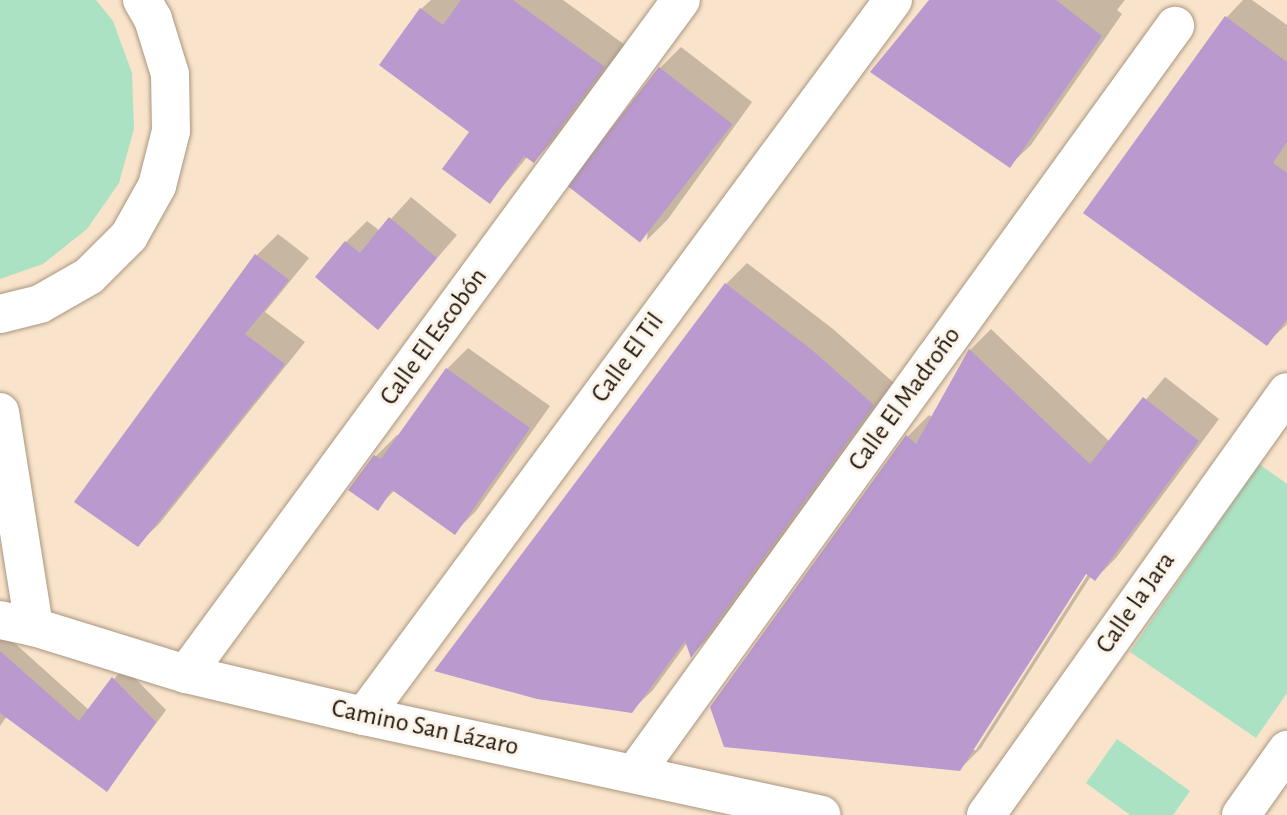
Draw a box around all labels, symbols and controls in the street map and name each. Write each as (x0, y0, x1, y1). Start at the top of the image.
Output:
street label: Calle El Escobón (374, 262, 494, 412)
street label: Calle El Til (585, 307, 671, 409)
street label: Calle El Madroño (842, 321, 968, 477)
street label: Calle la Jara (1090, 546, 1182, 660)
street label: Camino San Lázaro (329, 693, 521, 763)

